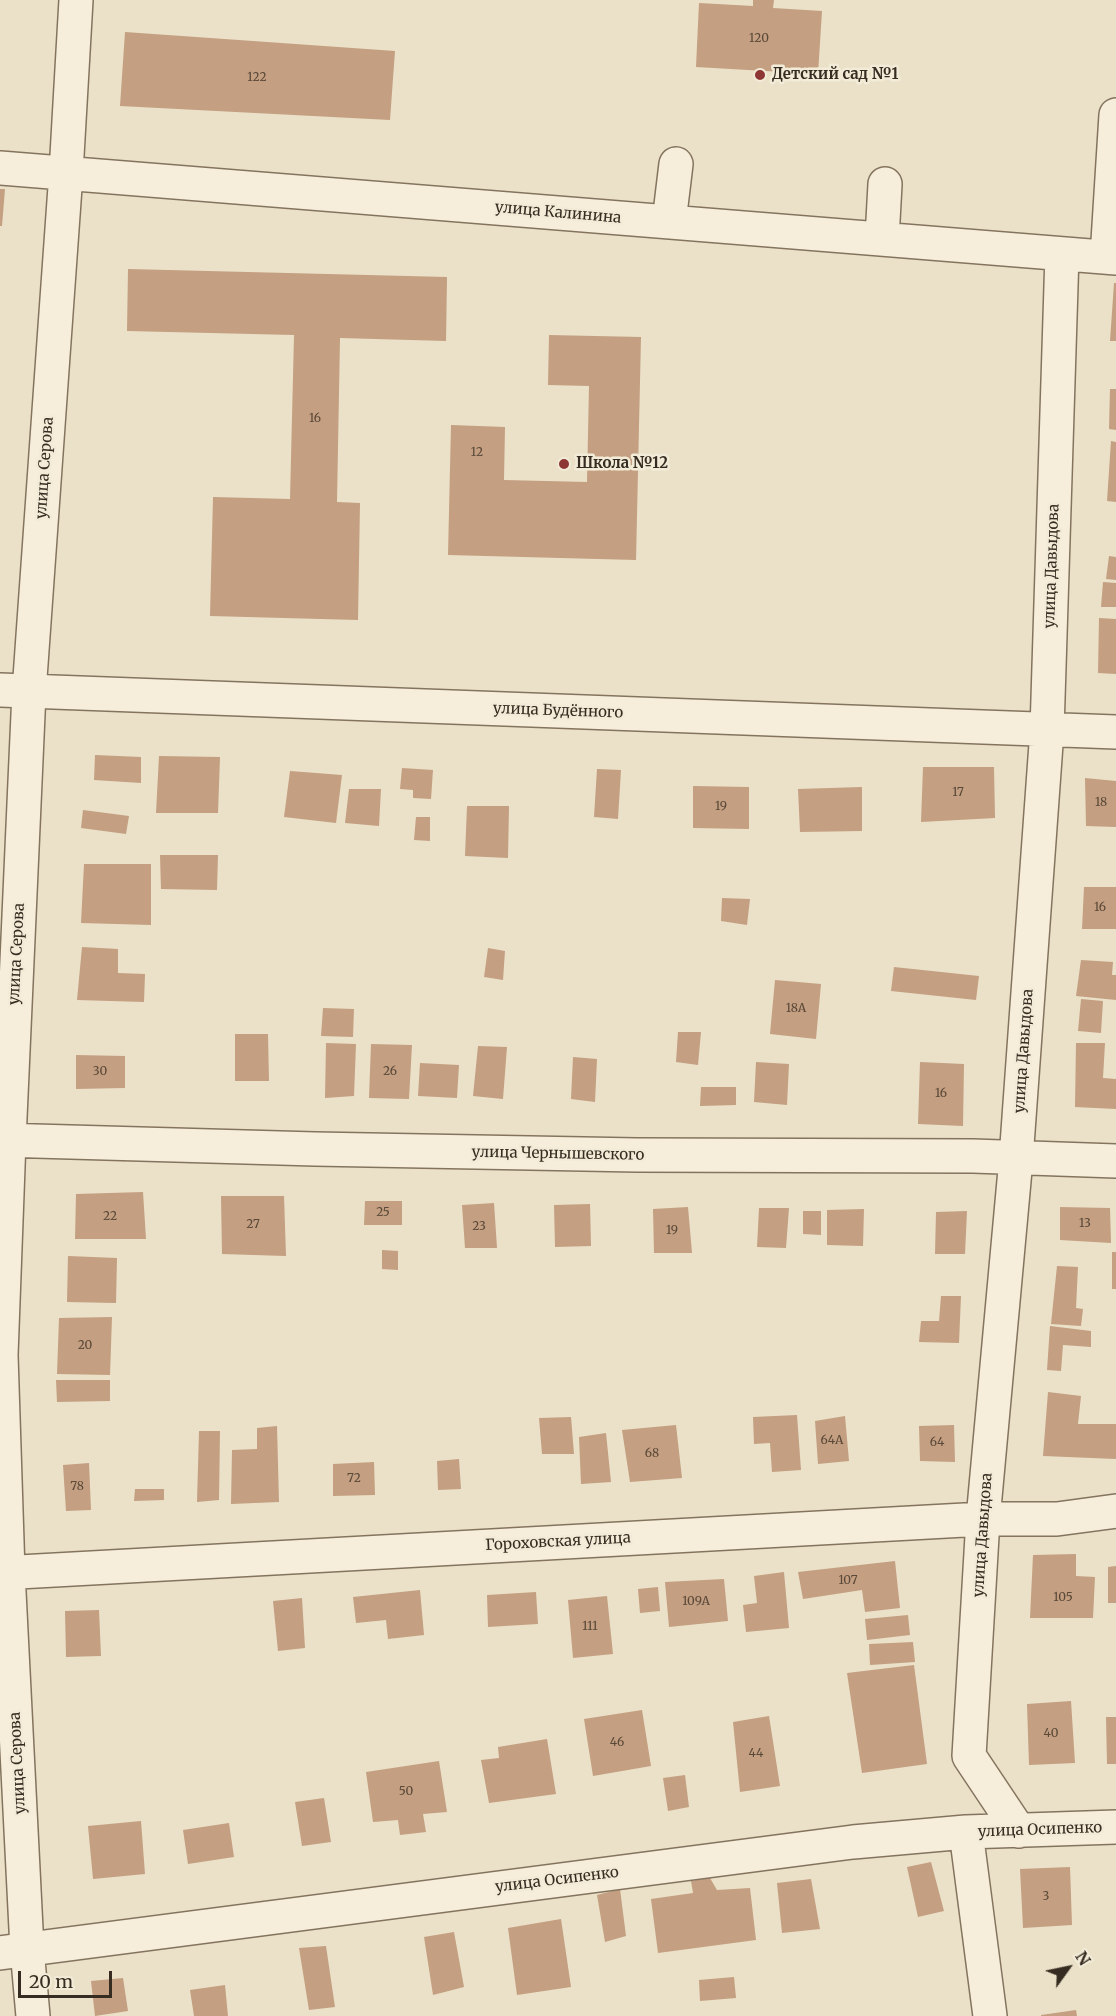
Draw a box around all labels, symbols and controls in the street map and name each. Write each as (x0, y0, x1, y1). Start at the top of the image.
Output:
house number: 120 (749, 32, 769, 46)
place label: Детский сад №1 (772, 66, 898, 84)
marker: Детский сад №1 (753, 68, 767, 82)
house number: 122 (247, 71, 267, 85)
street label: улица Калинина (494, 199, 622, 227)
house number: 16 (309, 412, 321, 426)
street label: улица Серова (32, 416, 58, 520)
house number: 12 (471, 446, 483, 460)
place label: Школа №12 (576, 455, 668, 473)
marker: Школа №12 (557, 457, 571, 471)
street label: улица Давыдова (1041, 503, 1063, 629)
street label: улица Будённого (493, 700, 623, 722)
house number: 17 (952, 786, 964, 800)
house number: 18 (1095, 796, 1107, 810)
house number: 19 (715, 800, 727, 814)
house number: 16 (1094, 901, 1106, 915)
street label: улица Серова (5, 902, 29, 1006)
street label: улица Давыдова (1011, 988, 1037, 1114)
house number: 18А (786, 1002, 806, 1016)
house number: 30 (93, 1065, 107, 1079)
house number: 26 (383, 1065, 397, 1079)
house number: 16 (935, 1087, 947, 1101)
street label: улица Чернышевского (471, 1143, 645, 1165)
house number: 25 (376, 1206, 390, 1220)
house number: 22 (103, 1210, 117, 1224)
house number: 13 (1079, 1217, 1091, 1231)
house number: 27 (246, 1218, 260, 1232)
house number: 23 (472, 1220, 486, 1234)
house number: 19 (666, 1224, 678, 1238)
house number: 20 (78, 1339, 92, 1353)
house number: 64А (821, 1434, 843, 1448)
house number: 64 (930, 1436, 944, 1450)
house number: 68 (645, 1447, 659, 1461)
house number: 72 (347, 1472, 361, 1486)
street label: улица Давыдова (970, 1472, 996, 1598)
house number: 78 (70, 1480, 84, 1494)
street label: Гороховская улица (485, 1529, 631, 1555)
house number: 107 (838, 1574, 858, 1588)
house number: 105 (1053, 1591, 1073, 1605)
house number: 109А (682, 1595, 710, 1609)
house number: 111 (582, 1620, 598, 1634)
street label: улица Серова (6, 1711, 30, 1815)
house number: 40 (1044, 1727, 1058, 1741)
house number: 46 (610, 1736, 624, 1750)
house number: 44 (749, 1747, 763, 1761)
house number: 50 (399, 1785, 413, 1799)
street label: улица Осипенко (978, 1819, 1102, 1841)
street label: улица Осипенко (494, 1863, 620, 1897)
house number: 3 (1043, 1890, 1049, 1904)
north arrow (1038, 1938, 1098, 1998)
text: N (1071, 1947, 1095, 1969)
scale bar (21, 1959, 116, 1997)
text: 20 m (29, 1970, 73, 1993)

